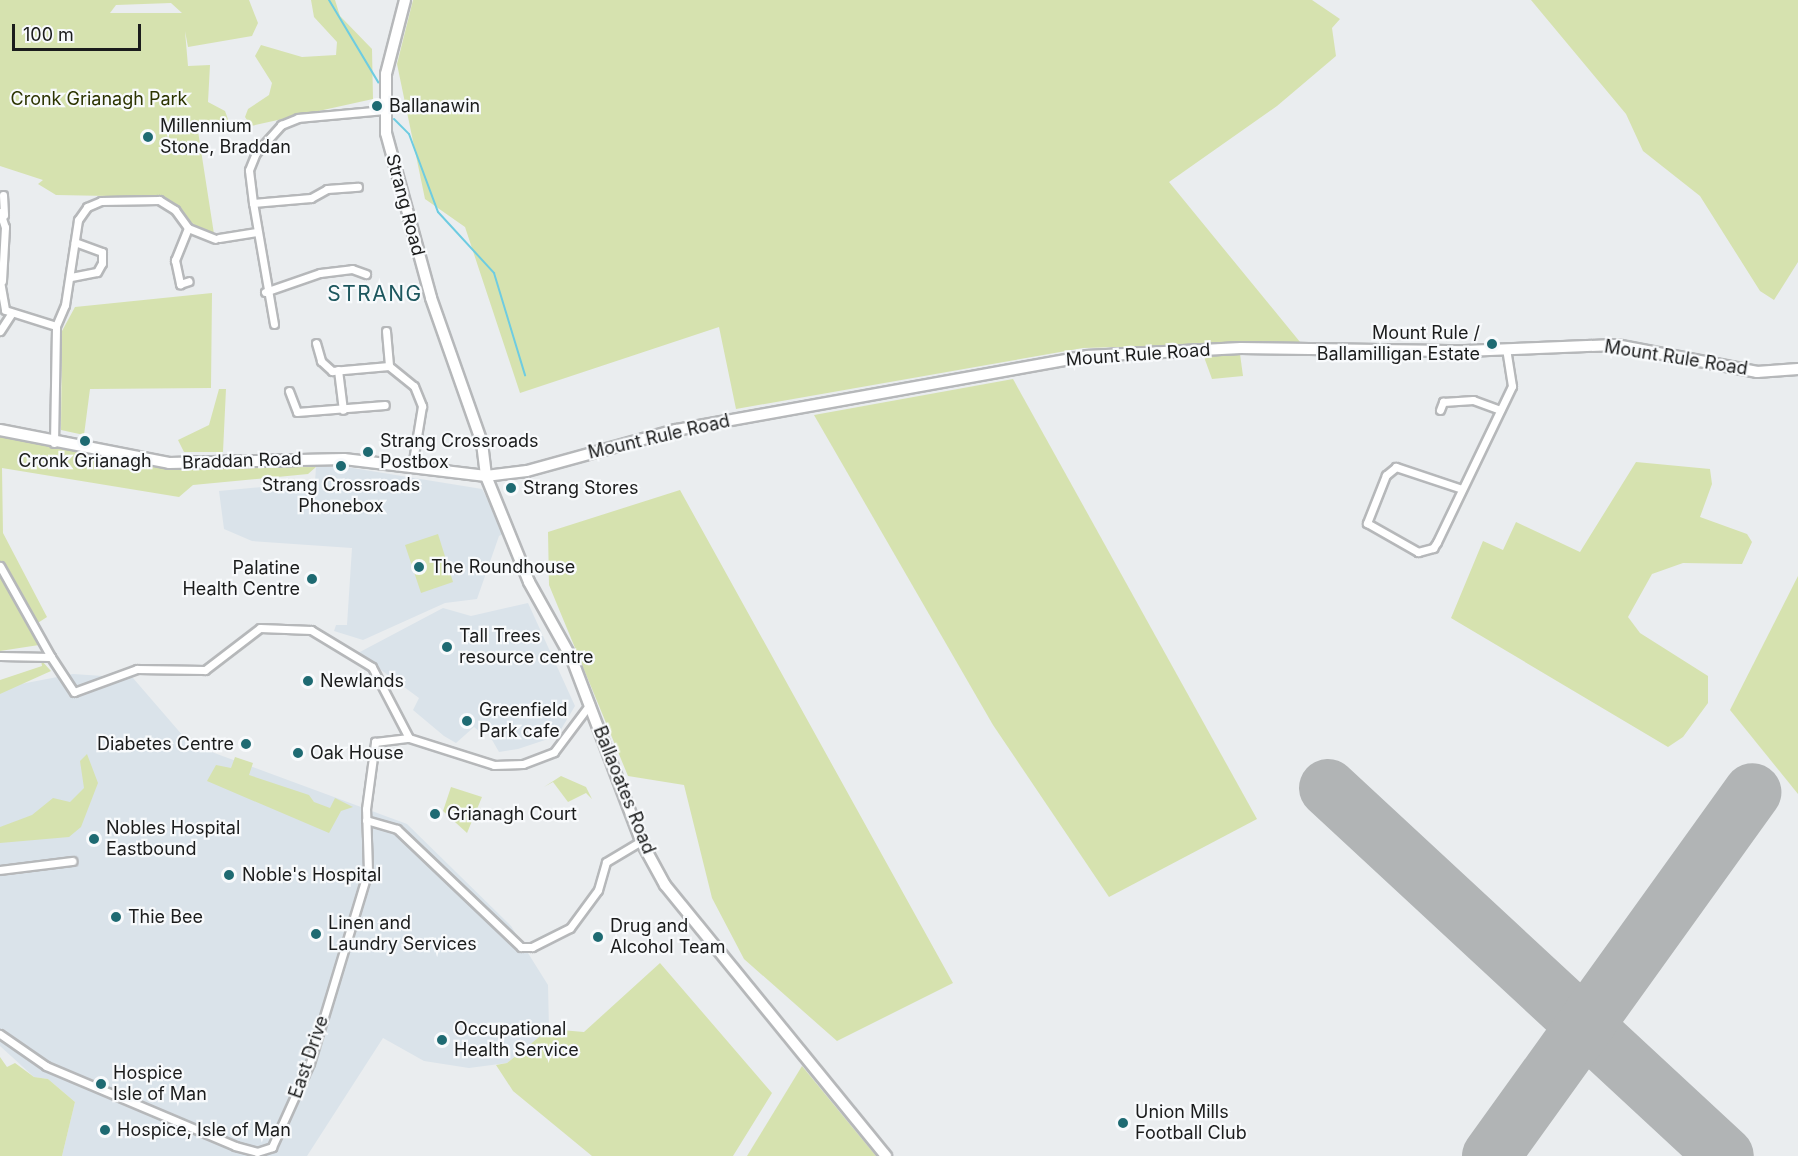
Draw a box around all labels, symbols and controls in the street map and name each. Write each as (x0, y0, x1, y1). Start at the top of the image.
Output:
scale bar (15, 12, 144, 50)
text: 100 m (23, 24, 74, 45)
park label: Cronk Grianagh Park (11, 88, 187, 110)
place label: Ballanawin (389, 95, 480, 117)
marker: Ballanawin (370, 99, 384, 113)
place label: Millennium Stone, Braddan (160, 116, 291, 158)
marker: Millennium Stone, Braddan (141, 130, 155, 144)
street label: Strang Road (381, 152, 429, 258)
district label: STRANG (327, 281, 423, 307)
place label: Mount Rule / Ballamilligan Estate (1317, 323, 1480, 366)
street label: Mount Rule Road (1603, 336, 1749, 380)
marker: Mount Rule / Ballamilligan Estate (1485, 337, 1499, 351)
street label: Mount Rule Road (1065, 339, 1211, 371)
street label: Mount Rule Road (586, 410, 732, 464)
place label: Strang Crossroads Postbox (380, 431, 539, 474)
marker: Cronk Grianagh (78, 434, 92, 448)
marker: Strang Crossroads Postbox (361, 445, 375, 459)
street label: Braddan Road (182, 448, 302, 474)
place label: Cronk Grianagh (18, 450, 152, 472)
marker: Strang Crossroads Phonebox (334, 459, 348, 473)
place label: Strang Crossroads Phonebox (262, 475, 420, 518)
place label: Strang Stores (523, 477, 639, 499)
marker: Strang Stores (504, 481, 518, 495)
place label: The Roundhouse (431, 556, 575, 578)
place label: Palatine Health Centre (182, 558, 300, 600)
marker: The Roundhouse (412, 560, 426, 574)
marker: Palatine Health Centre (305, 572, 319, 586)
place label: Tall Trees resource centre (459, 626, 593, 668)
marker: Tall Trees resource centre (440, 640, 454, 654)
place label: Newlands (320, 670, 404, 692)
marker: Newlands (301, 674, 315, 688)
place label: Greenfield Park cafe (479, 700, 567, 742)
marker: Greenfield Park cafe (460, 714, 474, 728)
street label: Ballaoates Road (589, 723, 659, 857)
place label: Diabetes Centre (97, 733, 234, 755)
marker: Diabetes Centre (239, 737, 253, 751)
place label: Oak House (310, 742, 404, 764)
marker: Oak House (291, 746, 305, 760)
place label: Grianagh Court (447, 803, 577, 825)
marker: Grianagh Court (428, 807, 442, 821)
place label: Nobles Hospital Eastbound (106, 818, 240, 860)
marker: Nobles Hospital Eastbound (87, 832, 101, 846)
place label: Noble's Hospital (242, 864, 381, 886)
marker: Noble's Hospital (220, 866, 238, 884)
place label: Thie Bee (128, 906, 203, 928)
marker: Thie Bee (109, 910, 123, 924)
place label: Linen and Laundry Services (328, 913, 477, 956)
place label: Drug and Alcohol Team (610, 916, 725, 958)
marker: Linen and Laundry Services (309, 927, 323, 941)
marker: Drug and Alcohol Team (591, 930, 605, 944)
street label: East Drive (285, 1013, 333, 1101)
place label: Occupational Health Service (454, 1019, 579, 1062)
marker: Occupational Health Service (435, 1033, 449, 1047)
place label: Hospice Isle of Man (113, 1063, 207, 1106)
marker: Hospice Isle of Man (94, 1077, 108, 1091)
place label: Union Mills Football Club (1135, 1102, 1247, 1144)
marker: Union Mills Football Club (1116, 1116, 1130, 1130)
place label: Hospice, Isle of Man (117, 1119, 291, 1141)
marker: Hospice, Isle of Man (98, 1123, 112, 1137)

